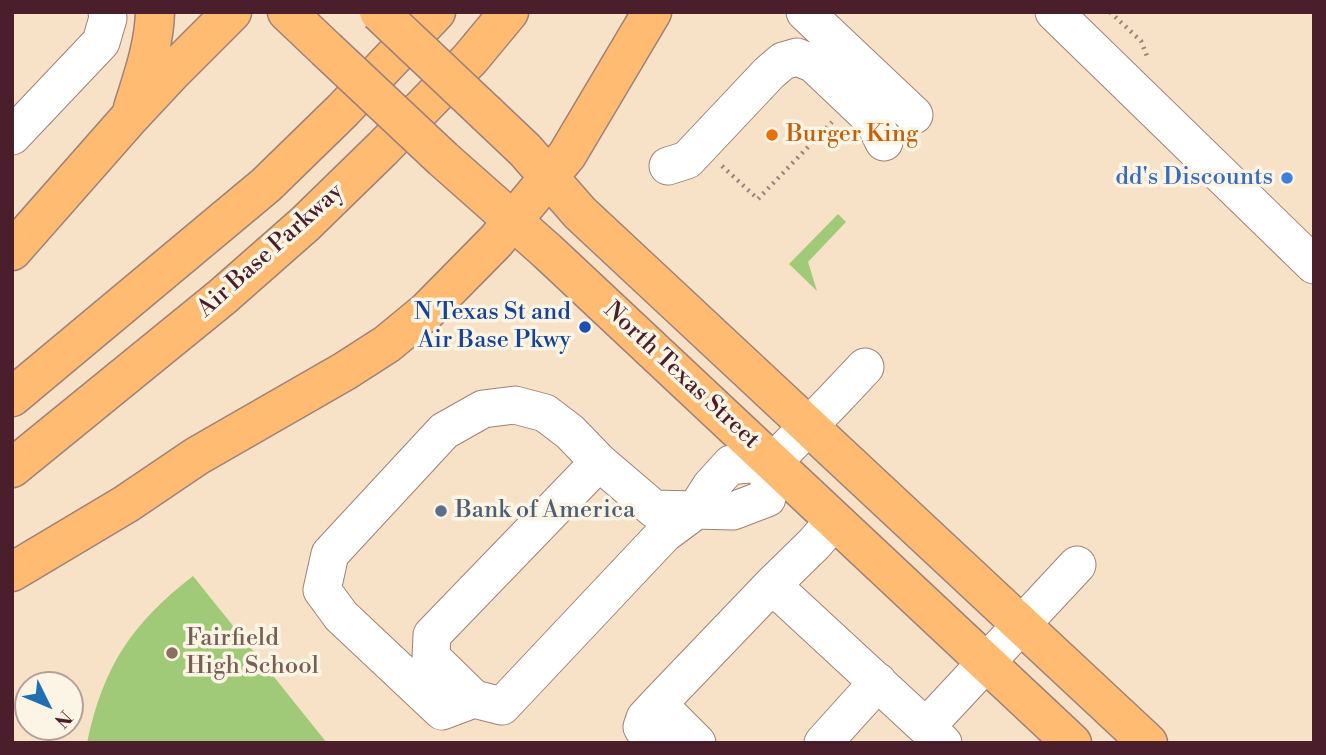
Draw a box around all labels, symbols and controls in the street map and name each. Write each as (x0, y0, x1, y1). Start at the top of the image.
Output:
place label: Burger King (786, 121, 918, 149)
marker: Burger King (764, 127, 780, 143)
place label: dd's Discounts (1115, 164, 1273, 192)
marker: dd's Discounts (1279, 170, 1295, 186)
street label: Air Base Parkway (192, 178, 350, 324)
street label: North Texas Street (597, 296, 765, 456)
place label: N Texas St and Air Base Pkwy (414, 299, 571, 355)
marker: N Texas St and Air Base Pkwy (577, 319, 593, 335)
place label: Bank of America (455, 497, 635, 525)
marker: Bank of America (433, 503, 449, 519)
place label: Fairfield High School (186, 625, 319, 681)
marker: Fairfield High School (164, 645, 180, 661)
north arrow (14, 671, 84, 741)
text: N (49, 705, 77, 733)

